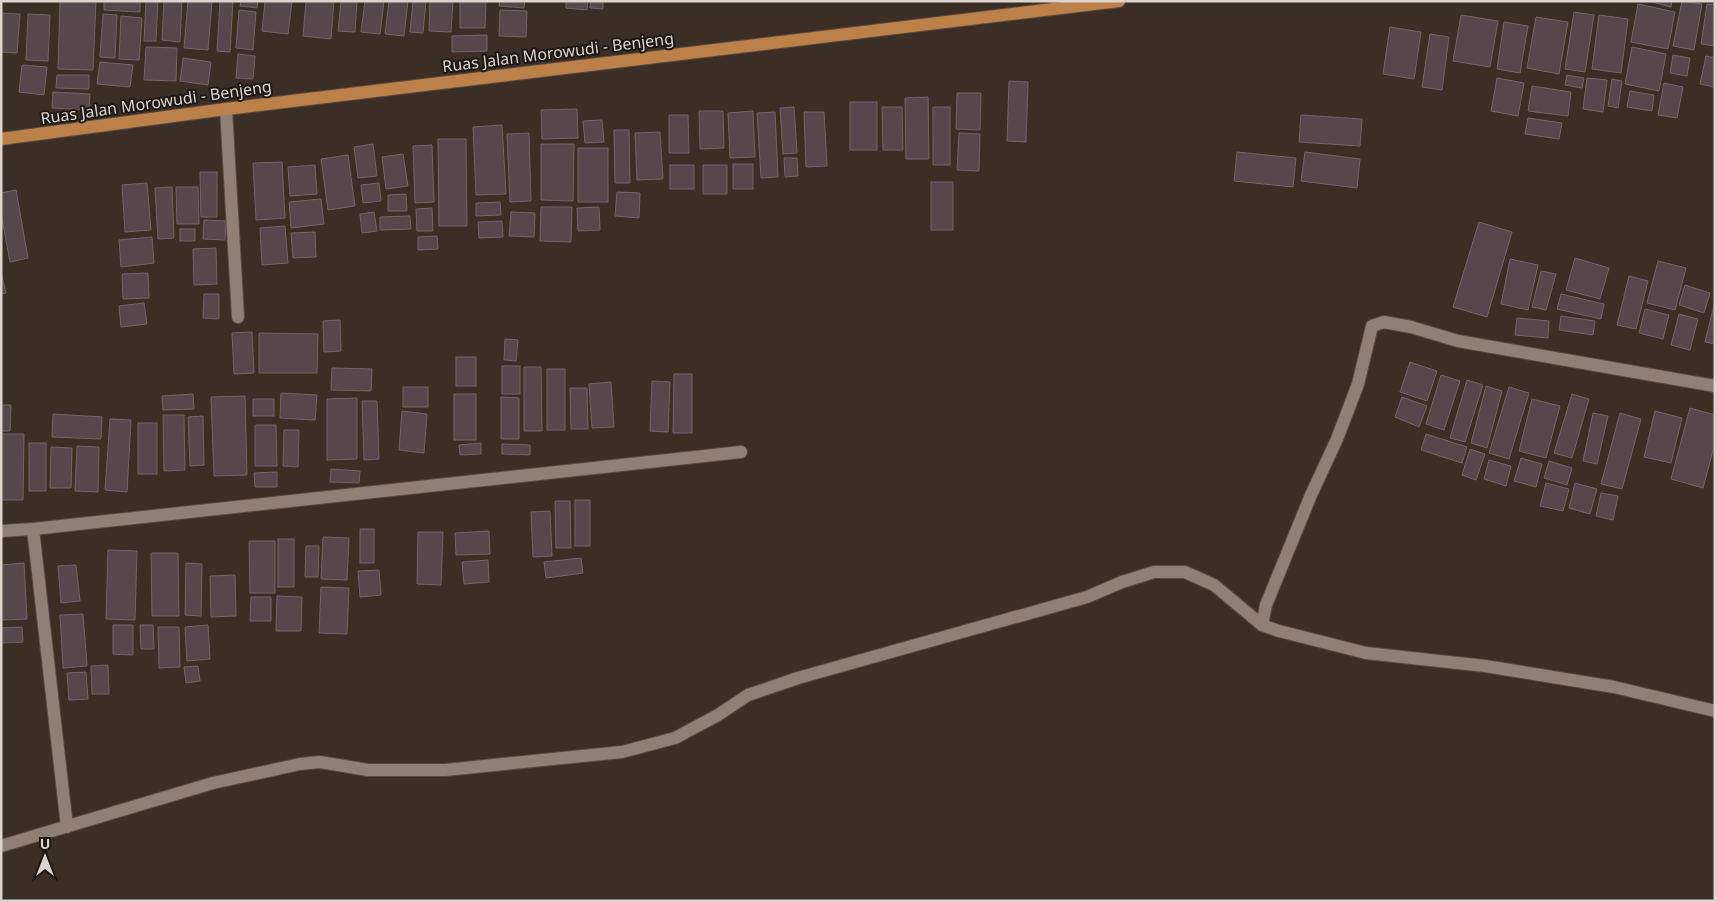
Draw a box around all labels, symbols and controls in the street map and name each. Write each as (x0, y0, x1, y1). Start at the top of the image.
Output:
street label: Ruas Jalan Morowudi - Benjeng (441, 27, 675, 77)
street label: Ruas Jalan Morowudi - Benjeng (39, 75, 273, 129)
north arrow (20, 832, 70, 882)
text: U (40, 834, 50, 853)

